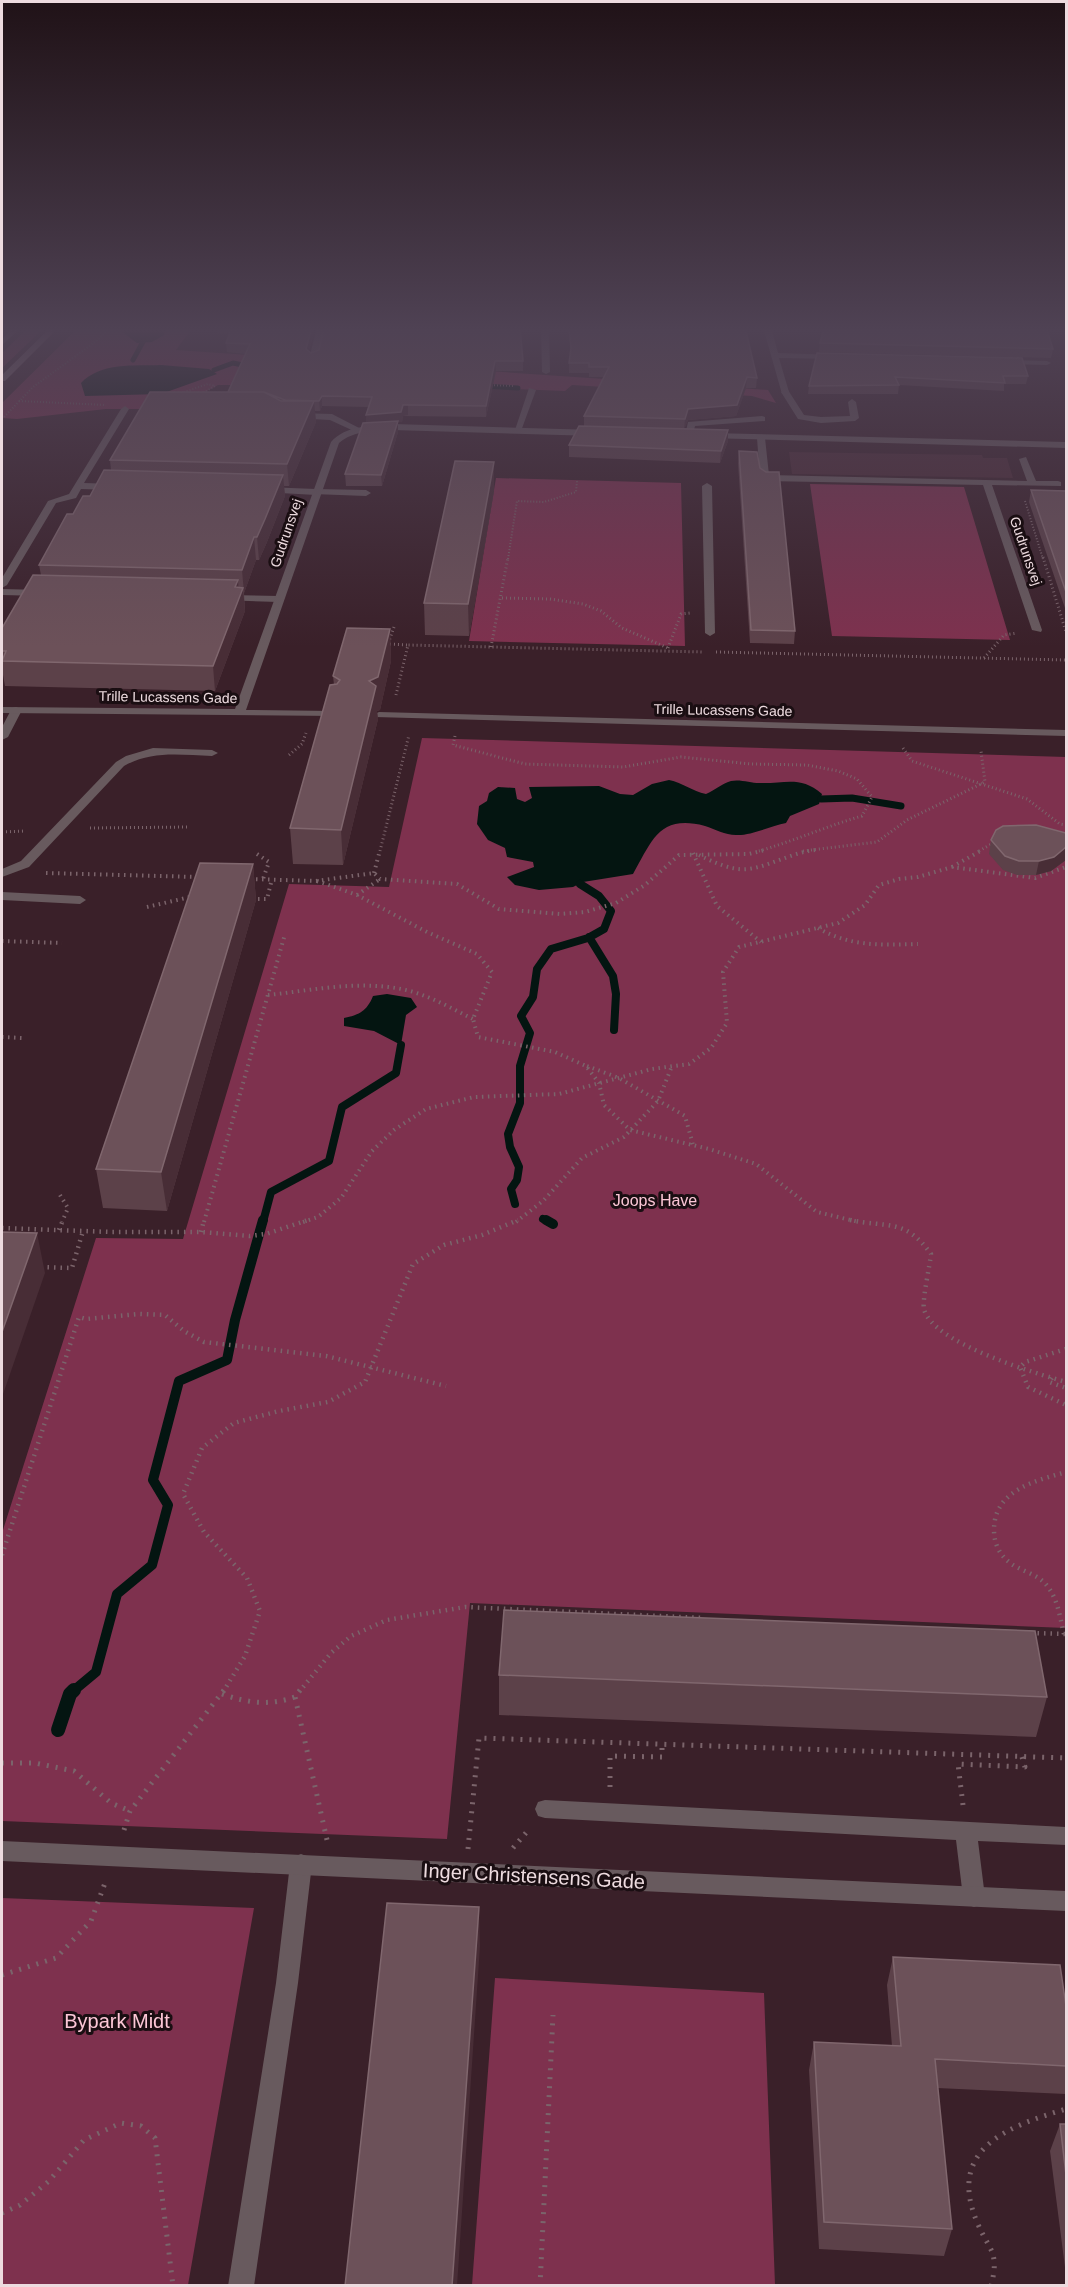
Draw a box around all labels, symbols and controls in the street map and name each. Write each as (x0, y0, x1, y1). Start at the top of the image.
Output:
street label: Gudrunsvej (267, 497, 305, 569)
street label: Gudrunsvej (1007, 515, 1045, 587)
street label: Trille Lucassens Gade (98, 688, 238, 706)
street label: Trille Lucassens Gade (653, 701, 793, 719)
park label: Joops Have (613, 1192, 697, 1209)
street label: Inger Christensens Gade (422, 1859, 646, 1893)
park label: Bypark Midt (64, 2010, 170, 2032)

